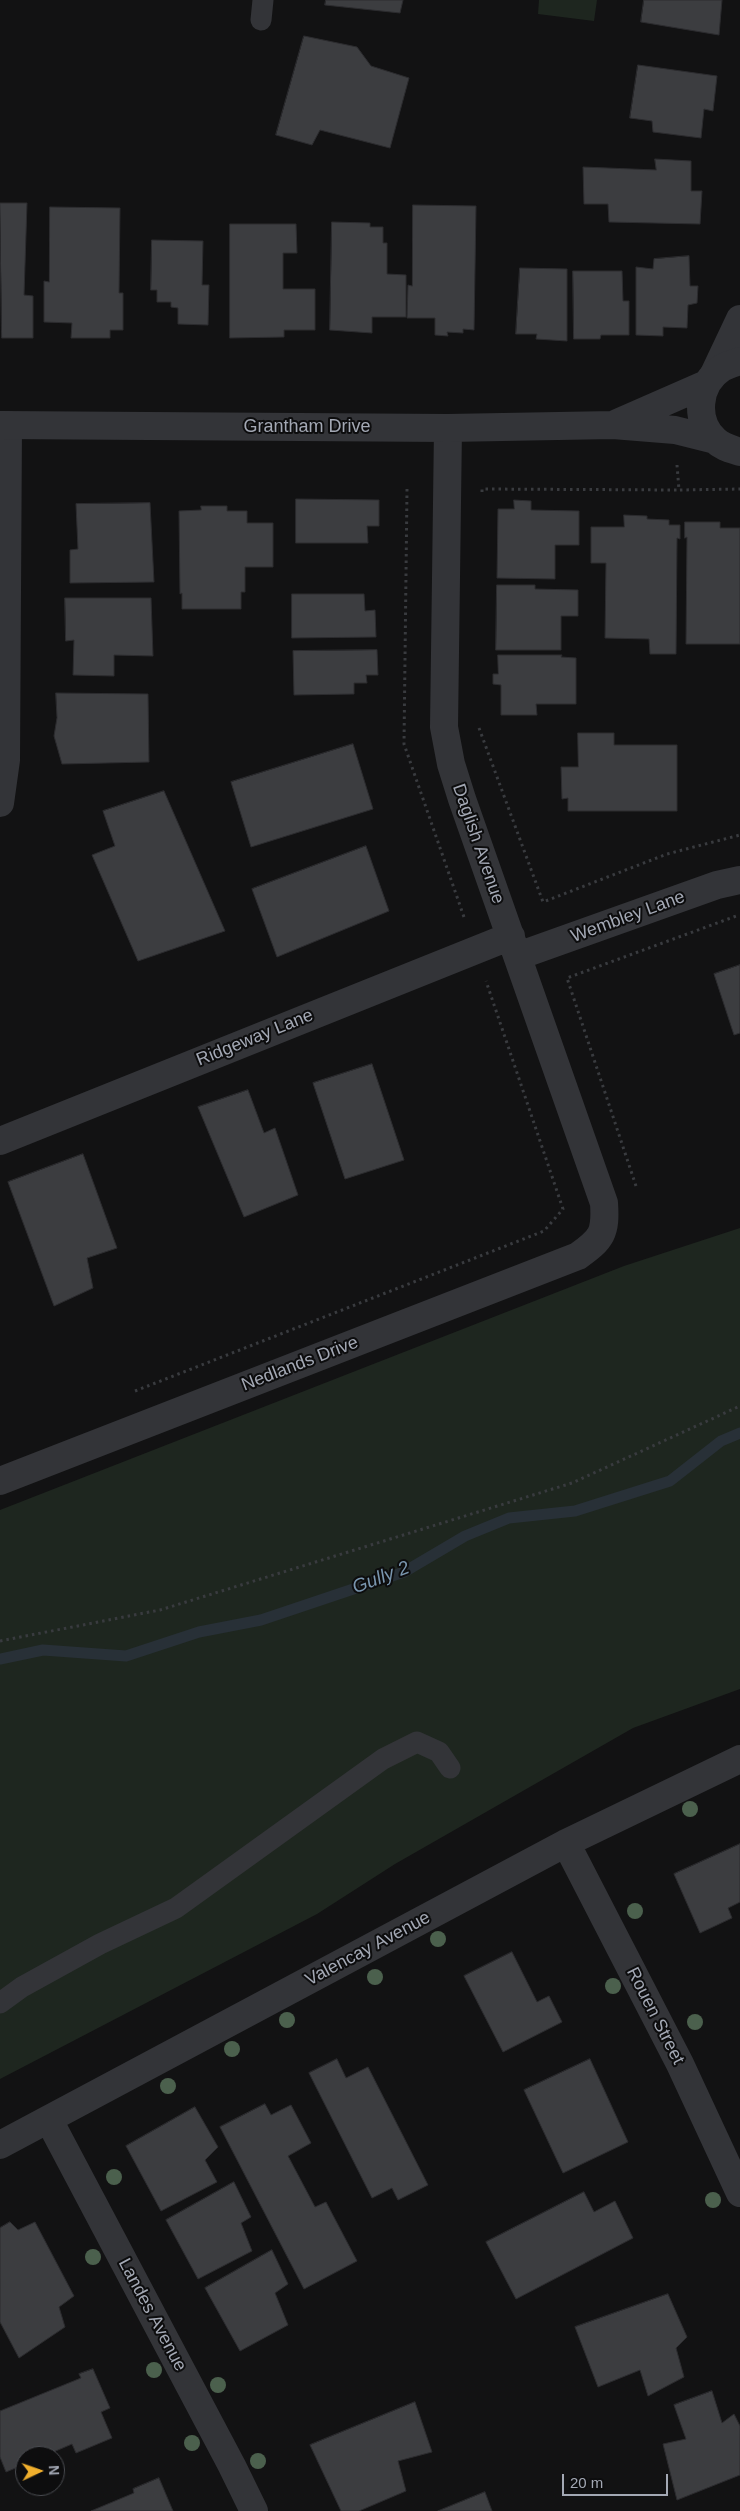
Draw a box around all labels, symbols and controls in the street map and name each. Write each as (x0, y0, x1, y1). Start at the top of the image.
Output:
street label: Grantham Drive (243, 416, 371, 438)
street label: Daglish Avenue (447, 781, 509, 907)
street label: Wembley Lane (568, 886, 688, 948)
street label: Ridgeway Lane (193, 1005, 317, 1071)
street label: Nedlands Drive (239, 1332, 361, 1396)
water label: Gully 2 (349, 1557, 413, 1599)
street label: Valencay Avenue (302, 1907, 434, 1991)
street label: Rouen Street (621, 1964, 689, 2068)
street label: Landes Avenue (113, 2255, 191, 2375)
north arrow (15, 2446, 65, 2496)
scale bar (565, 2464, 671, 2496)
text: N (46, 2465, 62, 2476)
text: 20 m (570, 2474, 603, 2491)

